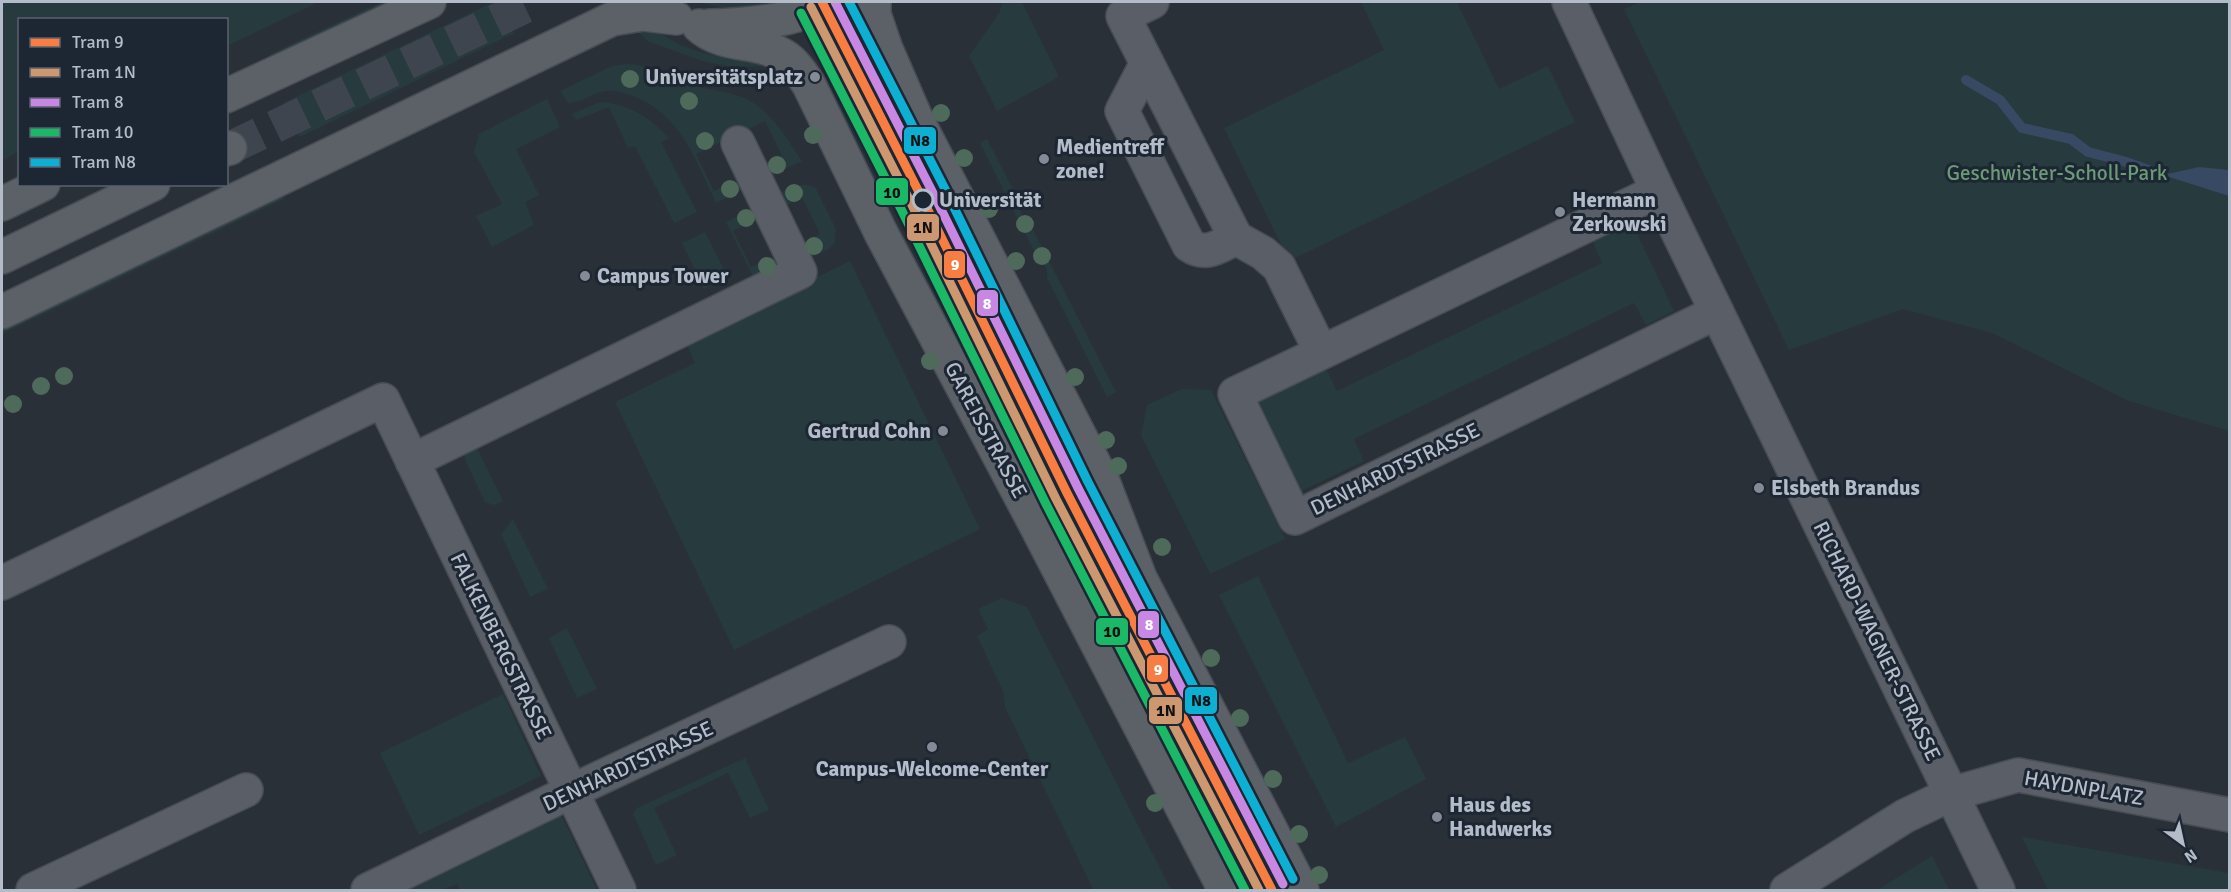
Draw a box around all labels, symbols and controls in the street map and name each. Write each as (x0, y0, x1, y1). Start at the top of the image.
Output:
legend (18, 18, 228, 186)
text: Tram 9 (72, 31, 124, 53)
text: Tram 1N (72, 61, 136, 83)
place label: Universitätsplatz (645, 64, 803, 90)
marker: Universitätsplatz (808, 70, 822, 84)
text: Tram 8 (72, 91, 124, 113)
text: Tram 10 (72, 121, 133, 143)
line badge: N8 (903, 126, 937, 155)
text: N8 (910, 131, 930, 151)
place label: Medientreff zone! (1056, 134, 1165, 184)
text: Tram N8 (72, 151, 136, 173)
marker: Medientreff zone! (1037, 152, 1051, 166)
park label: Geschwister-Scholl-Park (1947, 160, 2168, 186)
line badge: 10 (875, 177, 909, 206)
text: 10 (883, 183, 901, 203)
place label: Universität (939, 187, 1041, 213)
place label: Hermann Zerkowski (1572, 187, 1667, 237)
marker: Universität (912, 189, 934, 211)
marker: Hermann Zerkowski (1553, 205, 1567, 219)
line badge: 1N (906, 213, 940, 242)
text: 1N (913, 218, 933, 238)
line badge: 9 (943, 250, 966, 279)
text: 9 (951, 255, 960, 275)
place label: Campus Tower (597, 263, 729, 289)
marker: Campus Tower (578, 269, 592, 283)
line badge: 8 (976, 289, 999, 317)
text: 8 (983, 294, 992, 314)
street label: GAREISSTRASSE (939, 357, 1033, 503)
street label: DENHARDTSTRASSE (1306, 417, 1484, 521)
place label: Gertrud Cohn (808, 418, 931, 444)
marker: Gertrud Cohn (936, 424, 950, 438)
place label: Elsbeth Brandus (1771, 475, 1920, 501)
marker: Elsbeth Brandus (1752, 481, 1766, 495)
street label: RICHARD-WAGNER-STRASSE (1808, 517, 1946, 765)
street label: FALKENBERGSTRASSE (445, 548, 557, 744)
line badge: 8 (1137, 610, 1160, 639)
text: 8 (1145, 615, 1154, 635)
line badge: 10 (1095, 617, 1129, 646)
text: 10 (1103, 622, 1121, 642)
line badge: 9 (1146, 654, 1169, 683)
text: 9 (1154, 660, 1163, 680)
line badge: N8 (1184, 686, 1218, 715)
text: N8 (1191, 691, 1211, 711)
line badge: 1N (1148, 696, 1183, 725)
text: 1N (1156, 701, 1176, 721)
street label: DENHARDTSTRASSE (539, 715, 717, 817)
marker: Campus-Welcome-Center (925, 740, 939, 754)
place label: Campus-Welcome-Center (816, 756, 1049, 782)
street label: HAYDNPLATZ (2022, 765, 2146, 811)
place label: Haus des Handwerks (1449, 792, 1552, 842)
marker: Haus des Handwerks (1430, 810, 1444, 824)
north arrow (2153, 814, 2213, 874)
text: N (2181, 844, 2201, 867)

